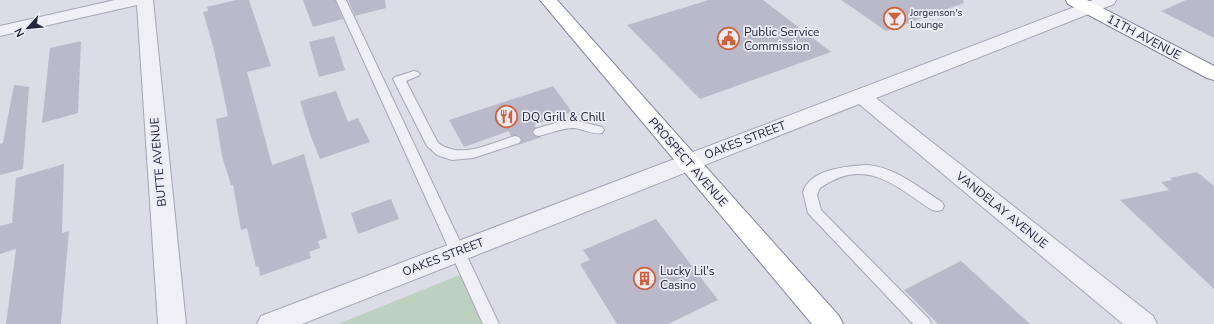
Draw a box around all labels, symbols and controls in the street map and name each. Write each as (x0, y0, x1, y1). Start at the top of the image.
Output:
bar icon: Jorgenson's Lounge (882, 5, 908, 31)
place label: Jorgenson's Lounge (909, 6, 962, 32)
north arrow (8, 8, 48, 48)
street label: 11TH AVENUE (1104, 11, 1184, 63)
place label: Public Service Commission (744, 24, 819, 54)
text: N (11, 25, 28, 39)
public building icon: Public Service Commission (715, 26, 741, 52)
restaurant icon: DQ Grill & Chill (494, 104, 520, 130)
place label: DQ Grill & Chill (522, 109, 606, 125)
street label: PROSPECT AVENUE (645, 114, 731, 210)
street label: BUTTE AVENUE (146, 117, 170, 207)
street label: OAKES STREET (702, 117, 789, 163)
street label: VANDELAY AVENUE (952, 167, 1051, 252)
street label: OAKES STREET (400, 234, 487, 280)
place label: Lucky Lil's Casino (660, 263, 715, 293)
building icon: Lucky Lil's Casino (632, 265, 658, 291)

